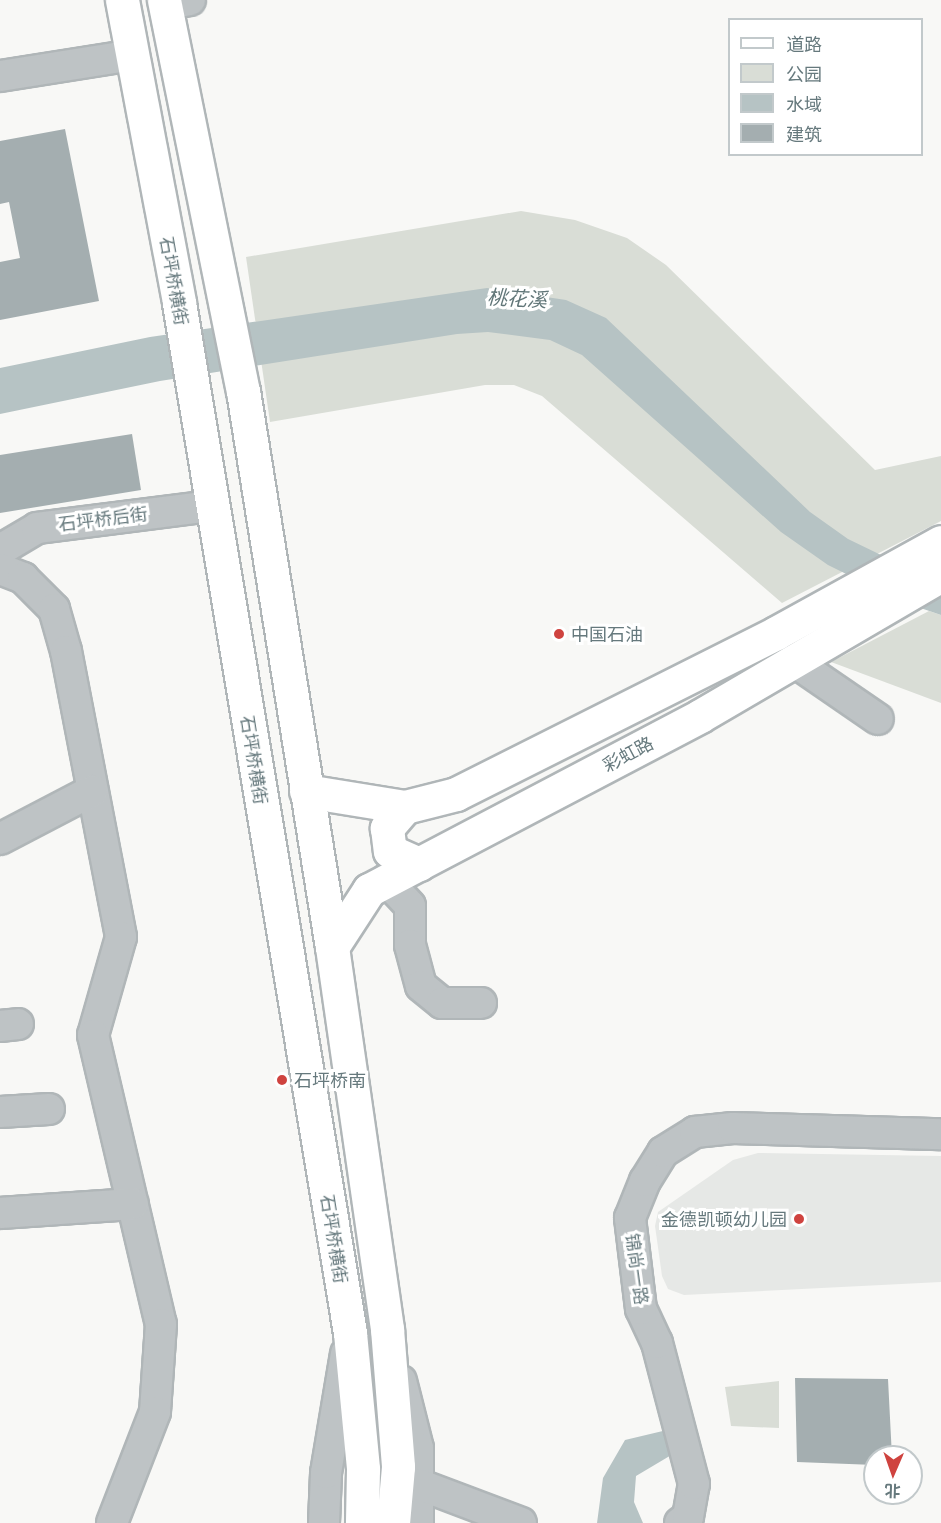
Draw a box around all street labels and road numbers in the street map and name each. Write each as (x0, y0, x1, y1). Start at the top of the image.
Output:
street label: 石坪桥横街 (156, 235, 192, 327)
street label: 石坪桥后街 (57, 503, 149, 535)
street label: 石坪桥横街 (236, 714, 272, 806)
street label: 彩虹路 (599, 732, 657, 776)
street label: 石坪桥横街 (316, 1193, 352, 1285)
street label: 锦尚一路 (621, 1232, 653, 1306)

